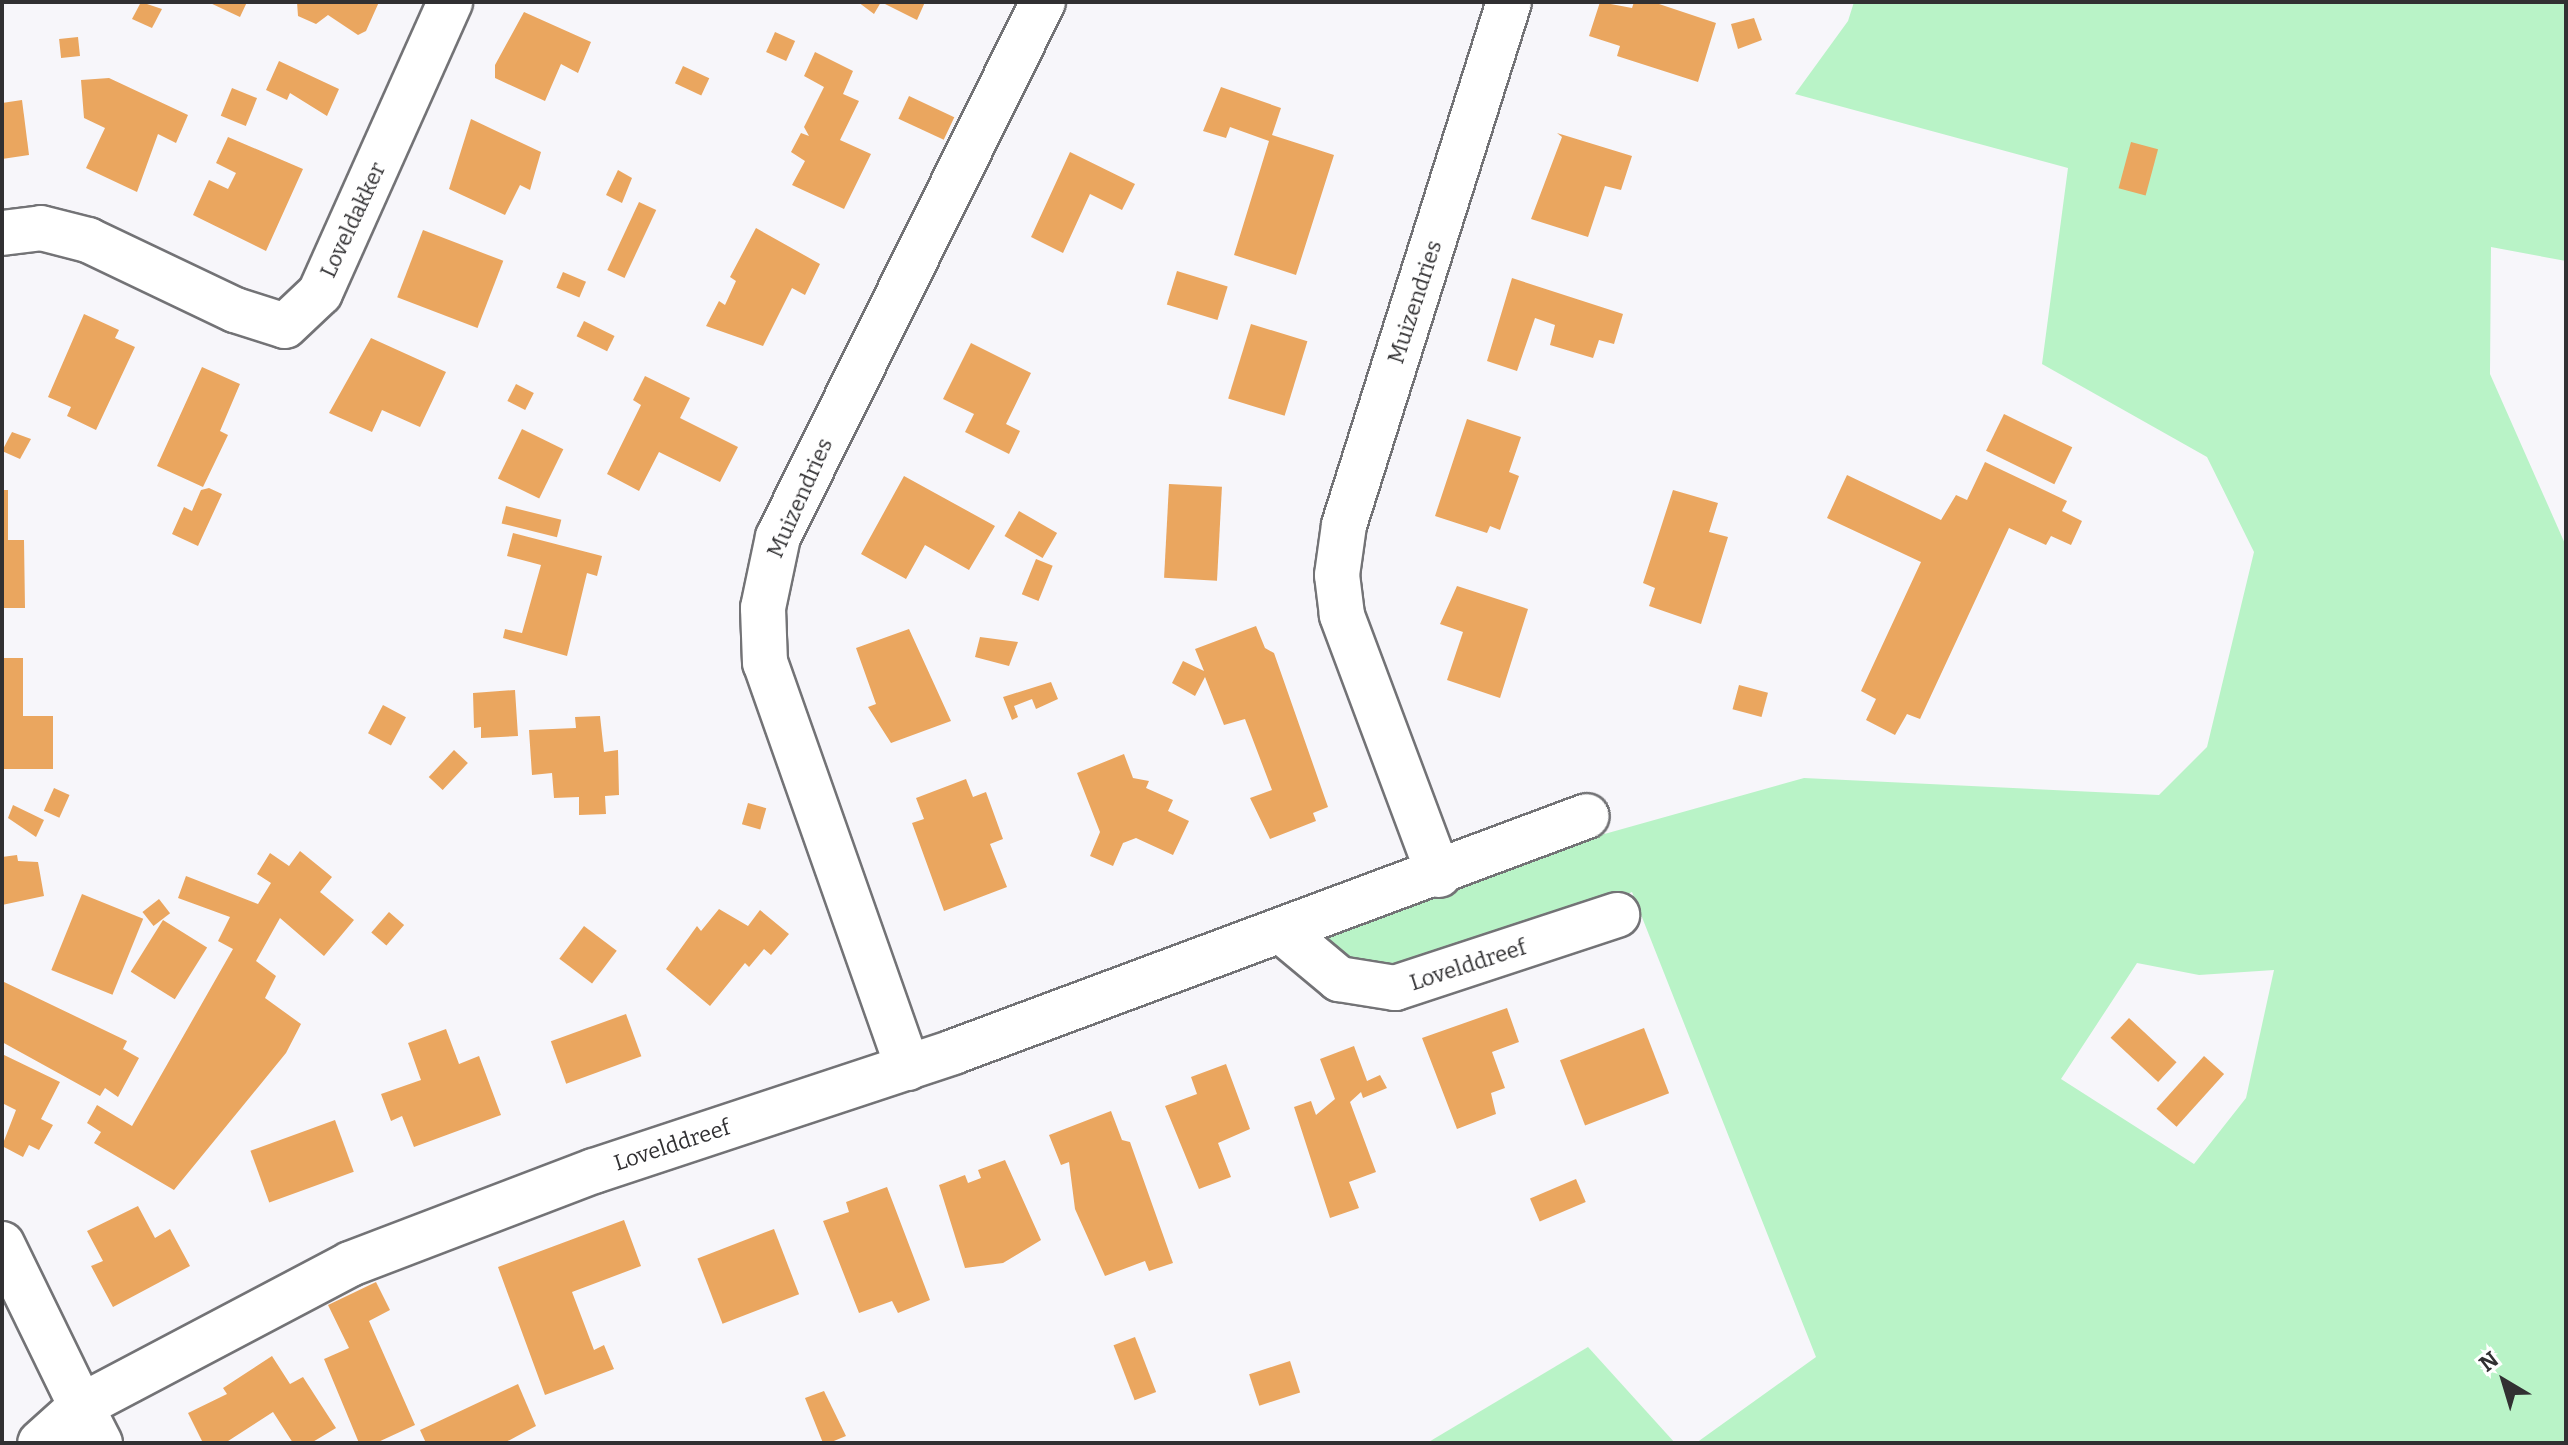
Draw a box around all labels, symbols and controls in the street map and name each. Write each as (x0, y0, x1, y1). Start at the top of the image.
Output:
street label: Loveldakker (315, 158, 391, 282)
street label: Muizendries (1383, 237, 1447, 367)
street label: Muizendries (762, 434, 838, 562)
street label: Lovelddreef (1407, 934, 1529, 996)
street label: Lovelddreef (611, 1114, 733, 1176)
north arrow (2464, 1341, 2544, 1421)
text: N (2474, 1346, 2504, 1378)

